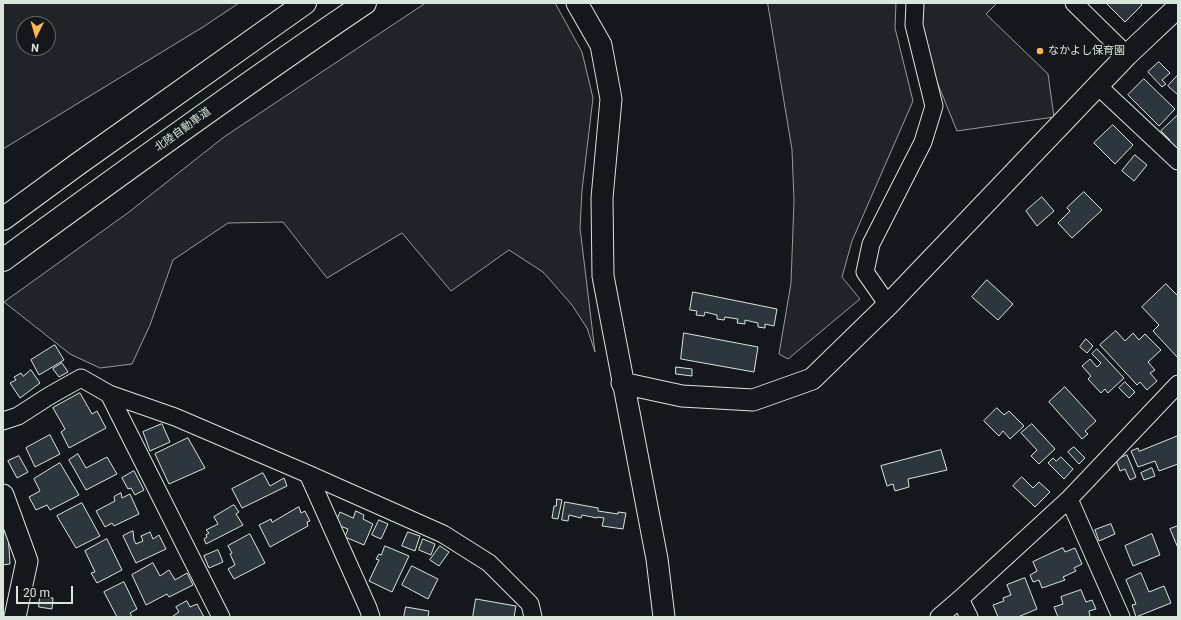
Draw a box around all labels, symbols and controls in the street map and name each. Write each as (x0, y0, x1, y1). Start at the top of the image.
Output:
north arrow (16, 16, 56, 56)
text: N (31, 41, 39, 54)
place label: なかよし保育園 (1048, 44, 1125, 58)
marker: なかよし保育園 (1035, 46, 1045, 56)
street label: 北陸自動車道 (152, 105, 214, 155)
scale bar (18, 578, 75, 604)
text: 20 m (23, 586, 50, 600)

